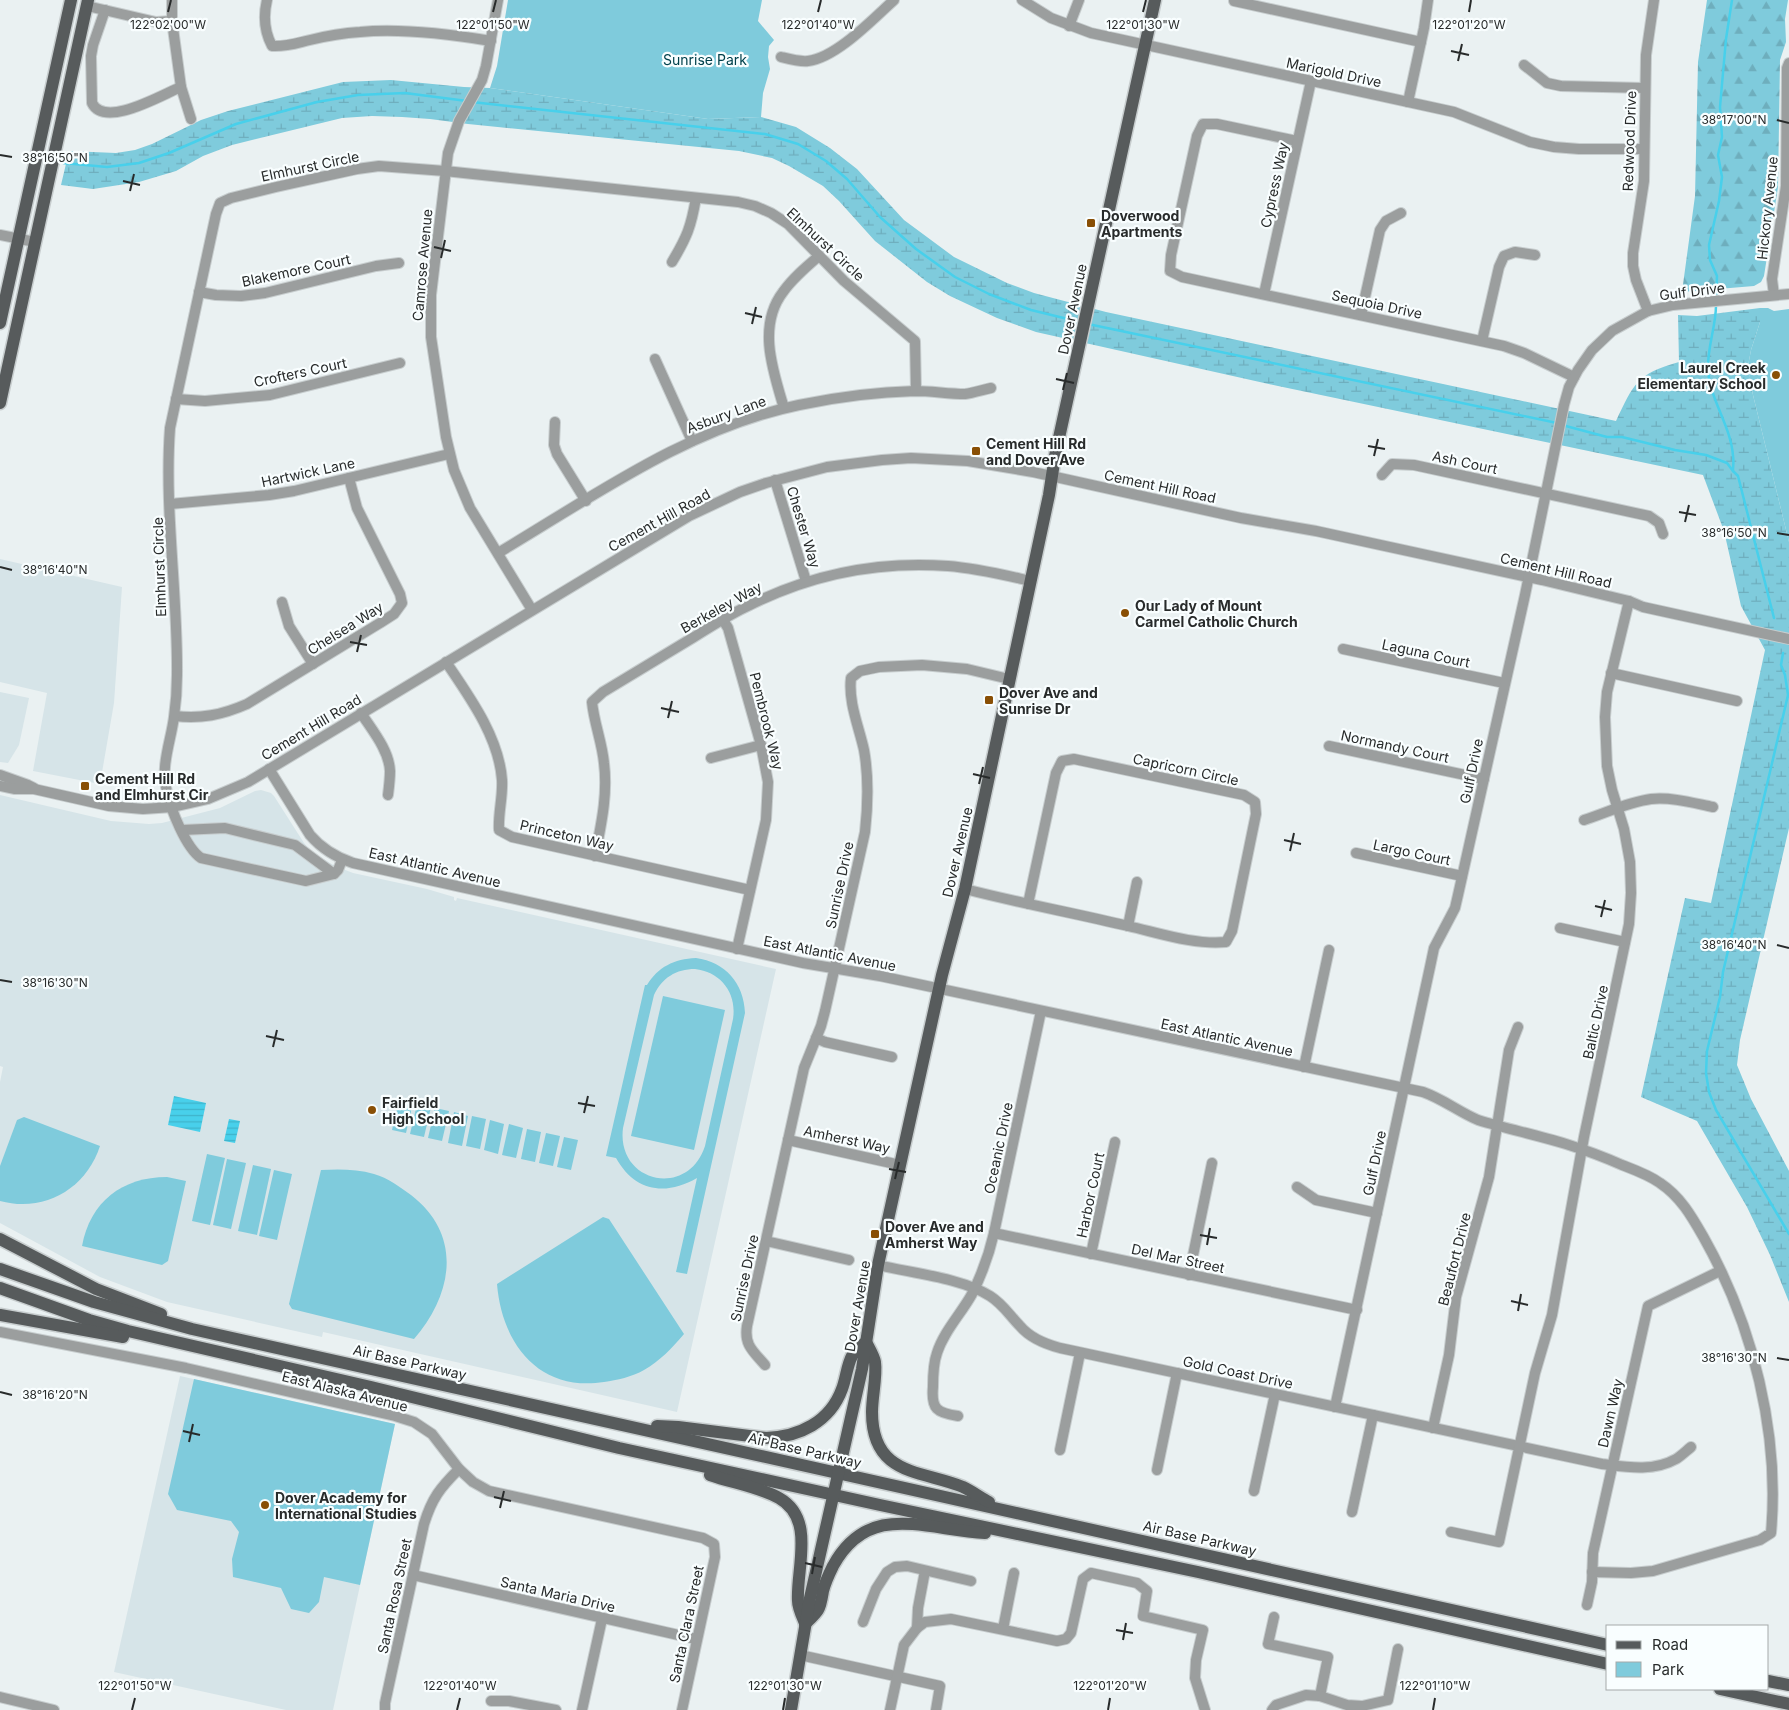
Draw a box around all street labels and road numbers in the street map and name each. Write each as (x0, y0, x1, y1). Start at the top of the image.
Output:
street label: Marigold Drive (1285, 54, 1383, 90)
street label: Redwood Drive (1619, 90, 1639, 192)
street label: Cypress Way (1257, 140, 1291, 229)
street label: Elmhurst Circle (259, 147, 361, 185)
street label: Hickory Avenue (1753, 155, 1781, 261)
street label: Elmhurst Circle (784, 204, 868, 284)
street label: Camrose Avenue (409, 208, 435, 322)
street label: Blakemore Court (240, 250, 352, 290)
street label: Dover Avenue (1054, 262, 1090, 356)
street label: Gulf Drive (1658, 279, 1726, 303)
street label: Sequoia Drive (1330, 286, 1424, 322)
street label: Crofters Court (252, 354, 348, 390)
street label: Asbury Lane (684, 392, 768, 436)
street label: Ash Court (1431, 447, 1500, 477)
street label: Hartwick Lane (260, 454, 356, 490)
street label: Cement Hill Road (1103, 466, 1217, 506)
street label: Chester Way (784, 484, 825, 570)
street label: Cement Hill Road (605, 485, 713, 555)
street label: Elmhurst Circle (149, 517, 169, 617)
street label: Cement Hill Road (1499, 549, 1613, 591)
street label: Berkeley Way (678, 578, 765, 636)
street label: Chelsea Way (304, 598, 386, 658)
street label: Laguna Court (1380, 635, 1472, 671)
street label: Pembrook Way (747, 670, 787, 772)
street label: Cement Hill Road (258, 690, 364, 764)
street label: Normandy Court (1339, 726, 1451, 766)
street label: Gulf Drive (1456, 737, 1486, 805)
street label: Capricorn Circle (1131, 749, 1241, 789)
street label: Dover Avenue (938, 805, 976, 899)
street label: Princeton Way (518, 816, 616, 854)
street label: Largo Court (1372, 836, 1453, 869)
street label: Sunrise Drive (821, 840, 857, 930)
street label: East Atlantic Avenue (367, 844, 503, 890)
street label: East Atlantic Avenue (762, 932, 898, 974)
street label: Baltic Drive (1579, 983, 1611, 1061)
street label: East Atlantic Avenue (1159, 1015, 1295, 1059)
street label: Oceanic Drive (980, 1101, 1016, 1195)
street label: Amherst Way (802, 1122, 892, 1157)
street label: Gulf Drive (1359, 1129, 1389, 1197)
street label: Harbor Court (1073, 1150, 1107, 1239)
street label: Beaufort Drive (1434, 1211, 1474, 1307)
street label: Sunrise Drive (726, 1233, 762, 1323)
street label: Del Mar Street (1130, 1240, 1227, 1276)
street label: Dover Avenue (841, 1259, 873, 1353)
street label: Air Base Parkway (352, 1341, 468, 1383)
street label: Gold Coast Drive (1181, 1352, 1295, 1392)
street label: East Alaska Avenue (280, 1367, 410, 1415)
street label: Dawn Way (1594, 1377, 1626, 1449)
street label: Air Base Parkway (747, 1429, 863, 1471)
street label: Air Base Parkway (1142, 1517, 1258, 1559)
street label: Santa Rosa Street (373, 1536, 415, 1655)
street label: Santa Clara Street (665, 1563, 707, 1684)
street label: Santa Maria Drive (499, 1573, 617, 1615)

